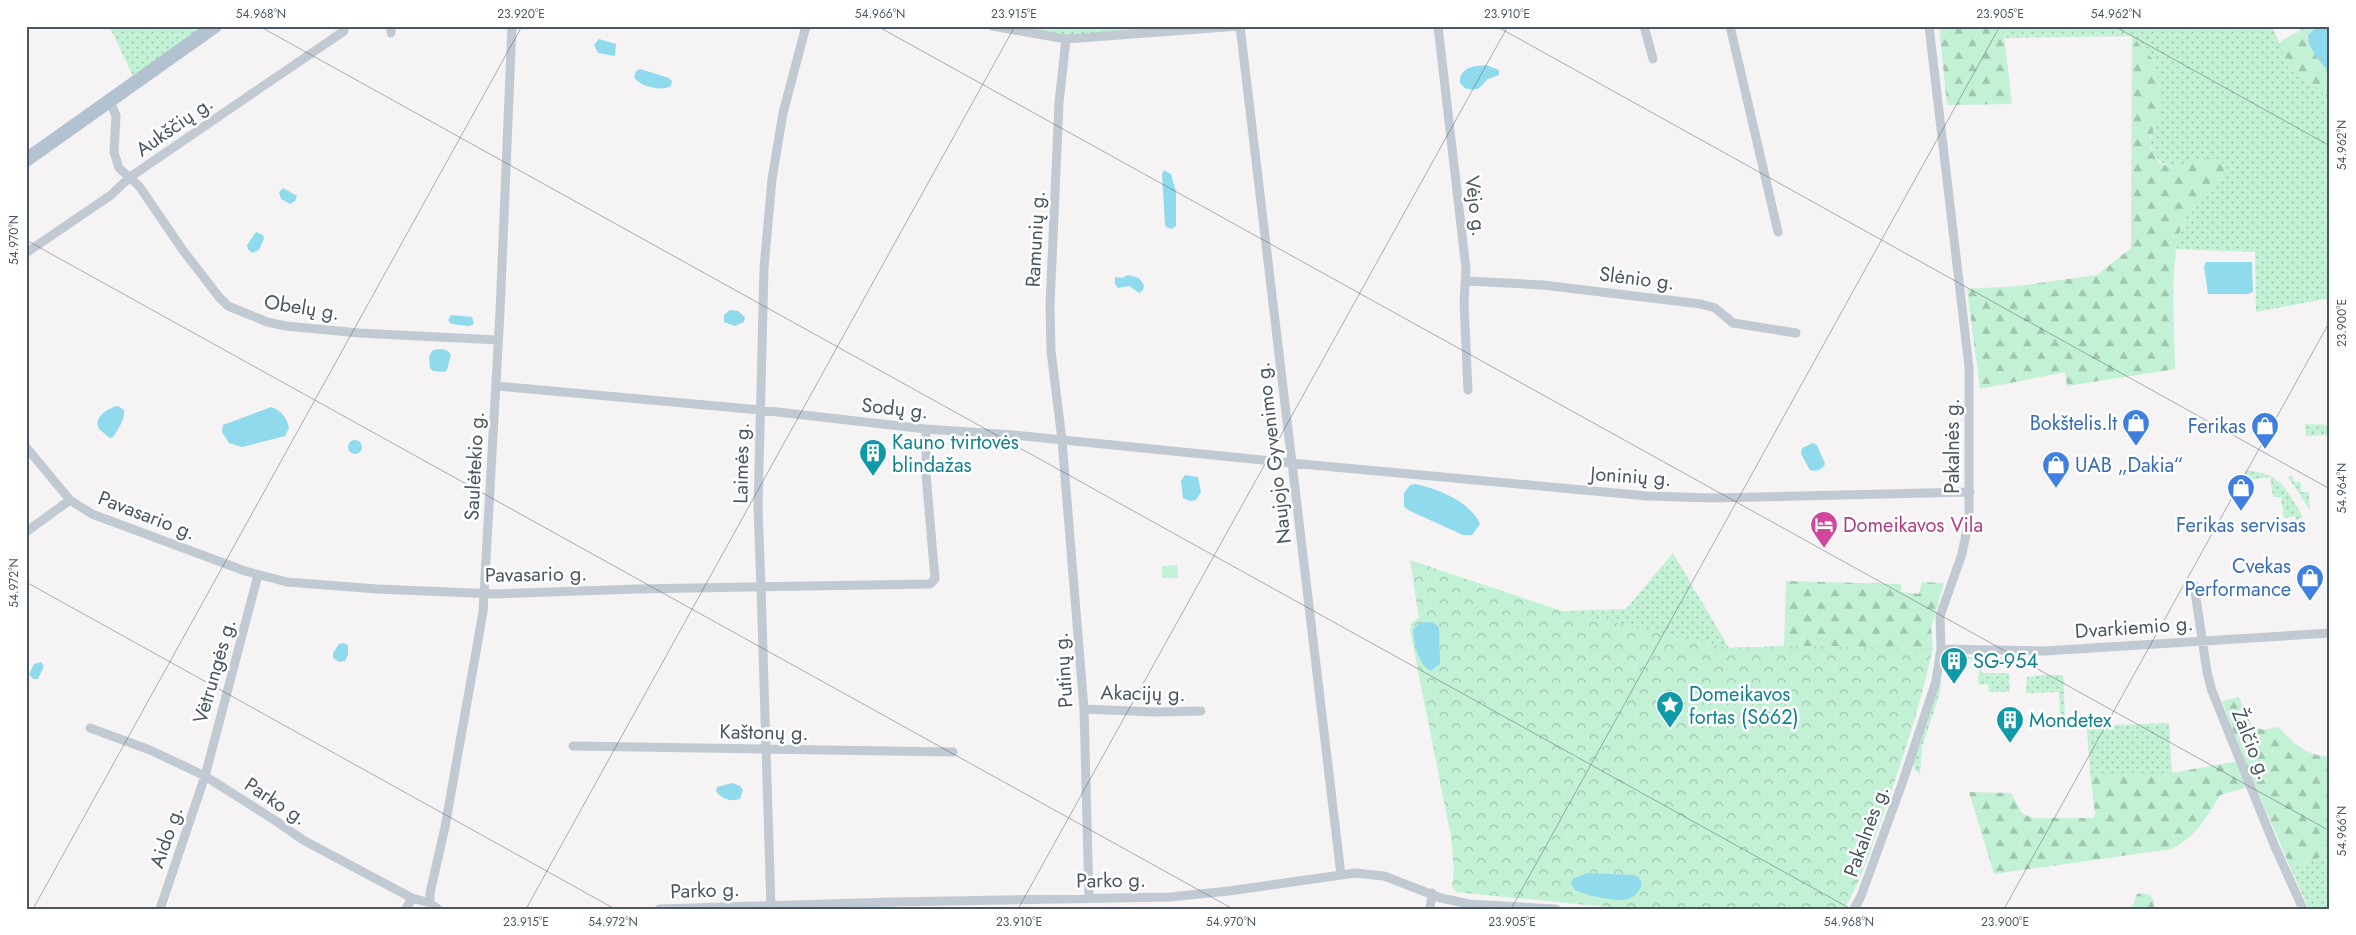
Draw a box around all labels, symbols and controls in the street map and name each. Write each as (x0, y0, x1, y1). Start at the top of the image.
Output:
text: 54.968°N (236, 5, 286, 23)
text: 23.920°E (497, 5, 545, 23)
text: 54.966°N (855, 5, 905, 23)
text: 23.915°E (991, 5, 1037, 23)
text: 23.910°E (1484, 5, 1530, 23)
text: 23.905°E (1976, 5, 2024, 23)
text: 54.962°N (2091, 5, 2141, 23)
street label: Aukščių g. (130, 89, 219, 164)
text: 54.962°N (2333, 120, 2351, 170)
street label: Vėjo g. (1457, 174, 1494, 238)
street label: Ramunių g. (1018, 190, 1053, 288)
text: 54.970°N (5, 215, 23, 265)
street label: Slėnio g. (1598, 259, 1676, 298)
street label: Obelų g. (262, 287, 342, 328)
text: 23.900°E (2333, 299, 2351, 347)
street label: Naujojo Gyvenimo g. (1248, 360, 1299, 546)
street label: Sodų g. (860, 391, 930, 426)
street label: Pakalnės g. (1938, 398, 1967, 494)
shop icon: Bokštelis.lt (2121, 408, 2151, 447)
place label: Bokštelis.lt (2030, 409, 2117, 438)
street label: Saulėtekio g. (457, 411, 492, 521)
shop icon: Ferikas (2250, 411, 2280, 450)
place label: Ferikas (2188, 412, 2246, 441)
street label: Laimės g. (726, 422, 757, 504)
place label: Kauno tvirtovės blindažas (892, 428, 1019, 480)
building icon: Kauno tvirtovės blindažas (858, 438, 888, 477)
shop icon: UAB „Dakia“ (2041, 450, 2071, 489)
place label: UAB „Dakia“ (2075, 451, 2183, 480)
street label: Joninių g. (1587, 459, 1672, 494)
text: 54.964°N (2333, 463, 2351, 513)
shop icon: Ferikas servisas (2226, 473, 2256, 512)
street label: Pavasario g. (94, 484, 200, 547)
hotel icon: Domeikavos Vila (1809, 510, 1839, 549)
place label: Domeikavos Vila (1843, 511, 1983, 540)
place label: Ferikas servisas (2176, 511, 2306, 540)
place label: Cvekas Performance (2184, 552, 2291, 604)
text: 54.972°N (5, 558, 23, 608)
street label: Pavasario g. (485, 559, 587, 590)
shop icon: Cvekas Performance (2295, 563, 2325, 602)
street label: Dvarkiemio g. (2074, 609, 2194, 646)
street label: Vėtrungės g. (186, 615, 243, 727)
street label: Putinų g. (1046, 631, 1081, 709)
building icon: SG-954 (1939, 646, 1969, 685)
place label: SG-954 (1973, 647, 2038, 676)
street label: Akacijų g. (1100, 678, 1186, 709)
place label: Domeikavos fortas (S662) (1689, 680, 1799, 732)
place icon: Domeikavos fortas (S662) (1655, 690, 1685, 729)
street label: Žalčio g. (2224, 704, 2279, 784)
building icon: Mondetex (1995, 705, 2025, 744)
place label: Mondetex (2029, 706, 2112, 735)
street label: Kaštonų g. (719, 717, 809, 748)
street label: Parko g. (239, 770, 313, 833)
street label: Pakalnės g. (1837, 781, 1896, 881)
street label: Aido g. (142, 802, 191, 872)
text: 54.966°N (2333, 806, 2351, 856)
street label: Parko g. (1076, 865, 1146, 896)
street label: Parko g. (670, 875, 740, 906)
text: 23.915°E (503, 913, 549, 931)
text: 54.972°N (588, 913, 638, 931)
text: 23.910°E (996, 913, 1042, 931)
text: 54.970°N (1206, 913, 1256, 931)
text: 23.905°E (1488, 913, 1536, 931)
text: 54.968°N (1824, 913, 1874, 931)
text: 23.900°E (1981, 913, 2029, 931)

